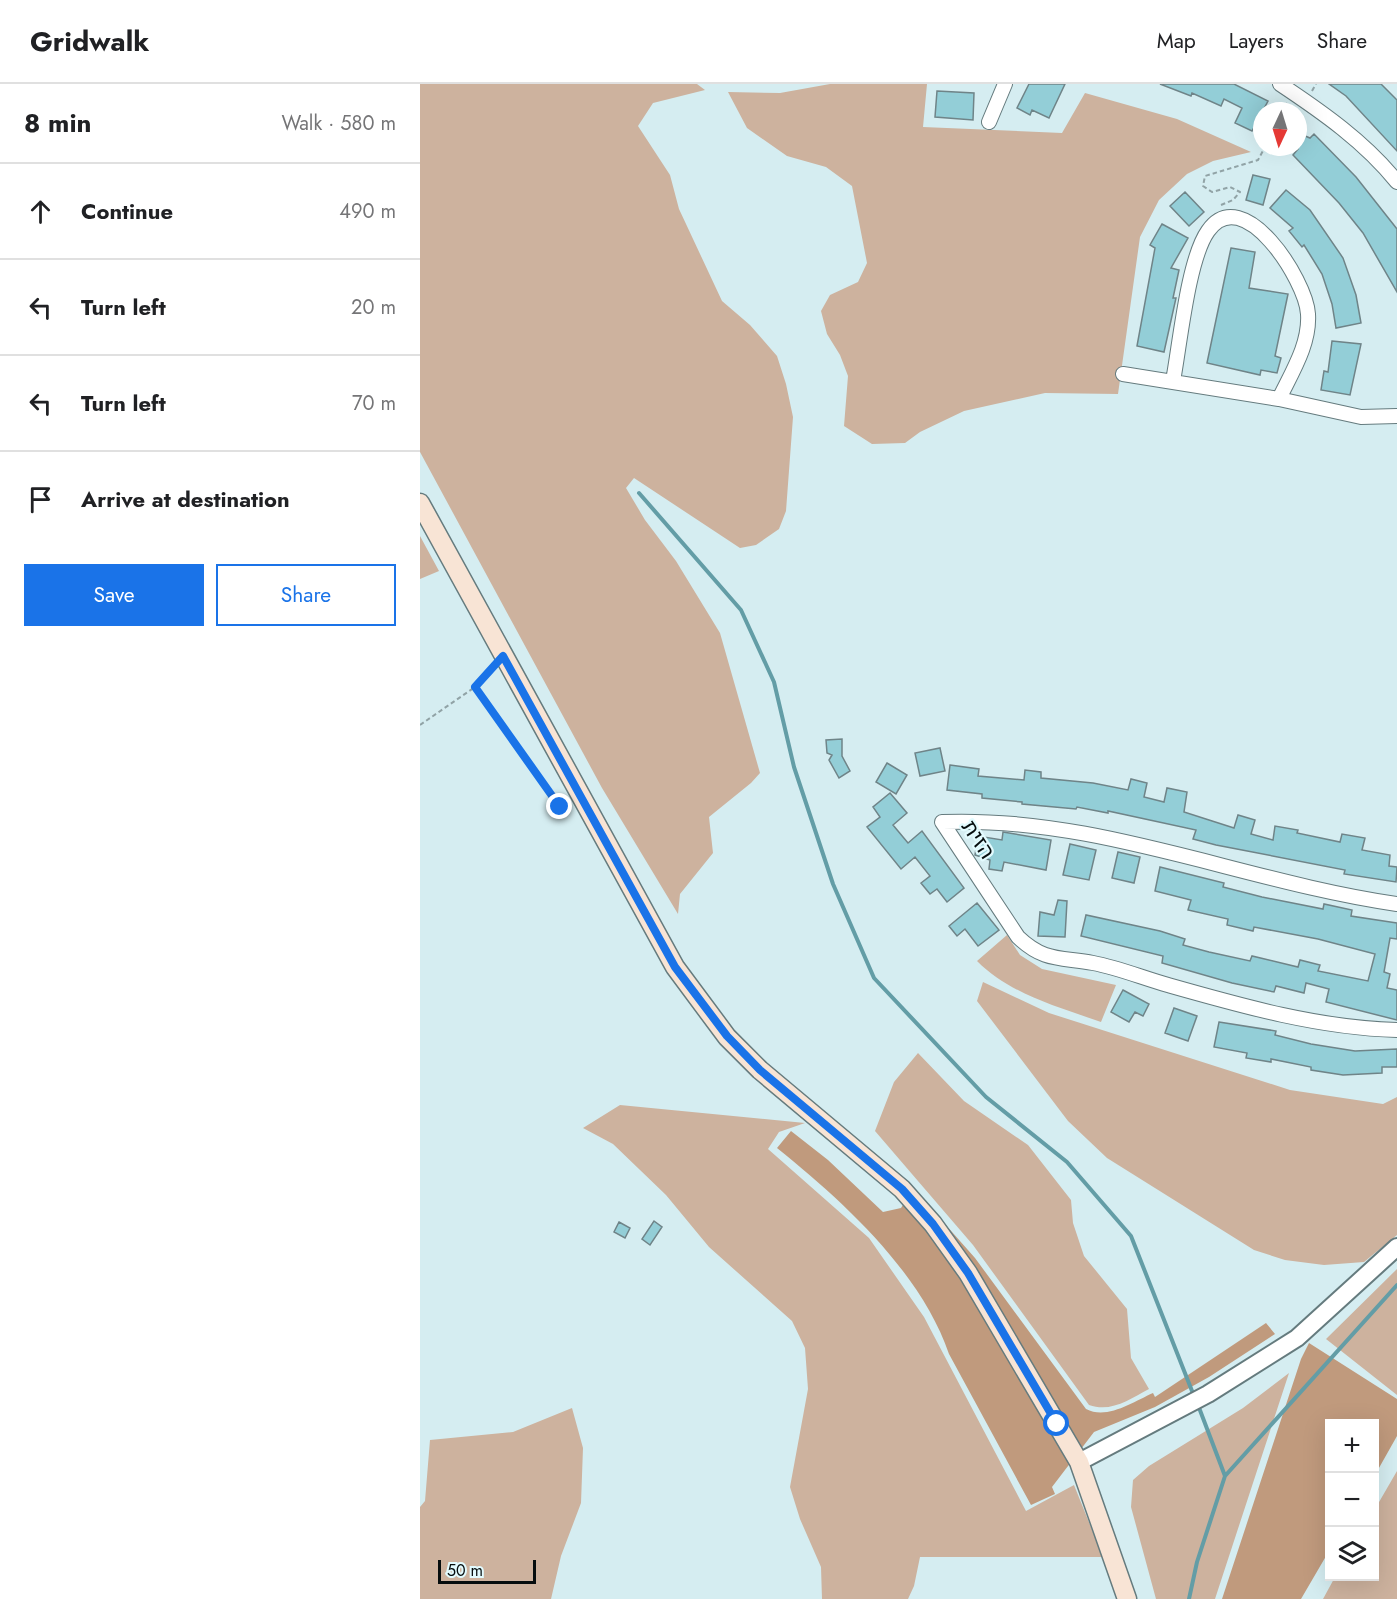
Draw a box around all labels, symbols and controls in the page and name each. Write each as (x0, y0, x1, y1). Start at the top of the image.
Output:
text: Gridwalk (30, 21, 149, 62)
text: Map (1157, 26, 1196, 56)
text: Layers (1229, 26, 1284, 56)
text: Share (1317, 26, 1367, 56)
north arrow (1253, 102, 1307, 156)
text: 8 min (24, 104, 92, 142)
text: Walk · 580 m (281, 109, 396, 138)
icon: ahead (24, 195, 57, 228)
text: Continue (81, 195, 173, 227)
text: 490 m (339, 197, 396, 226)
icon: left (24, 291, 57, 324)
text: Turn left (81, 291, 166, 323)
text: 20 m (351, 293, 396, 322)
icon: left (24, 387, 57, 420)
text: Turn left (81, 387, 166, 419)
text: 70 m (352, 389, 396, 418)
icon: arrive (24, 483, 57, 516)
text: Arrive at destination (81, 483, 290, 515)
button: Save (24, 564, 204, 626)
button: Share (216, 564, 396, 626)
route end (546, 793, 572, 819)
street label: הזית (954, 813, 1004, 865)
route start (1043, 1410, 1069, 1436)
map controls (1325, 1419, 1379, 1581)
button: + (1325, 1419, 1379, 1473)
button: − (1325, 1473, 1379, 1527)
button: layers (1325, 1527, 1379, 1581)
scale bar (438, 1557, 536, 1584)
text: 50 m (447, 1559, 483, 1582)

